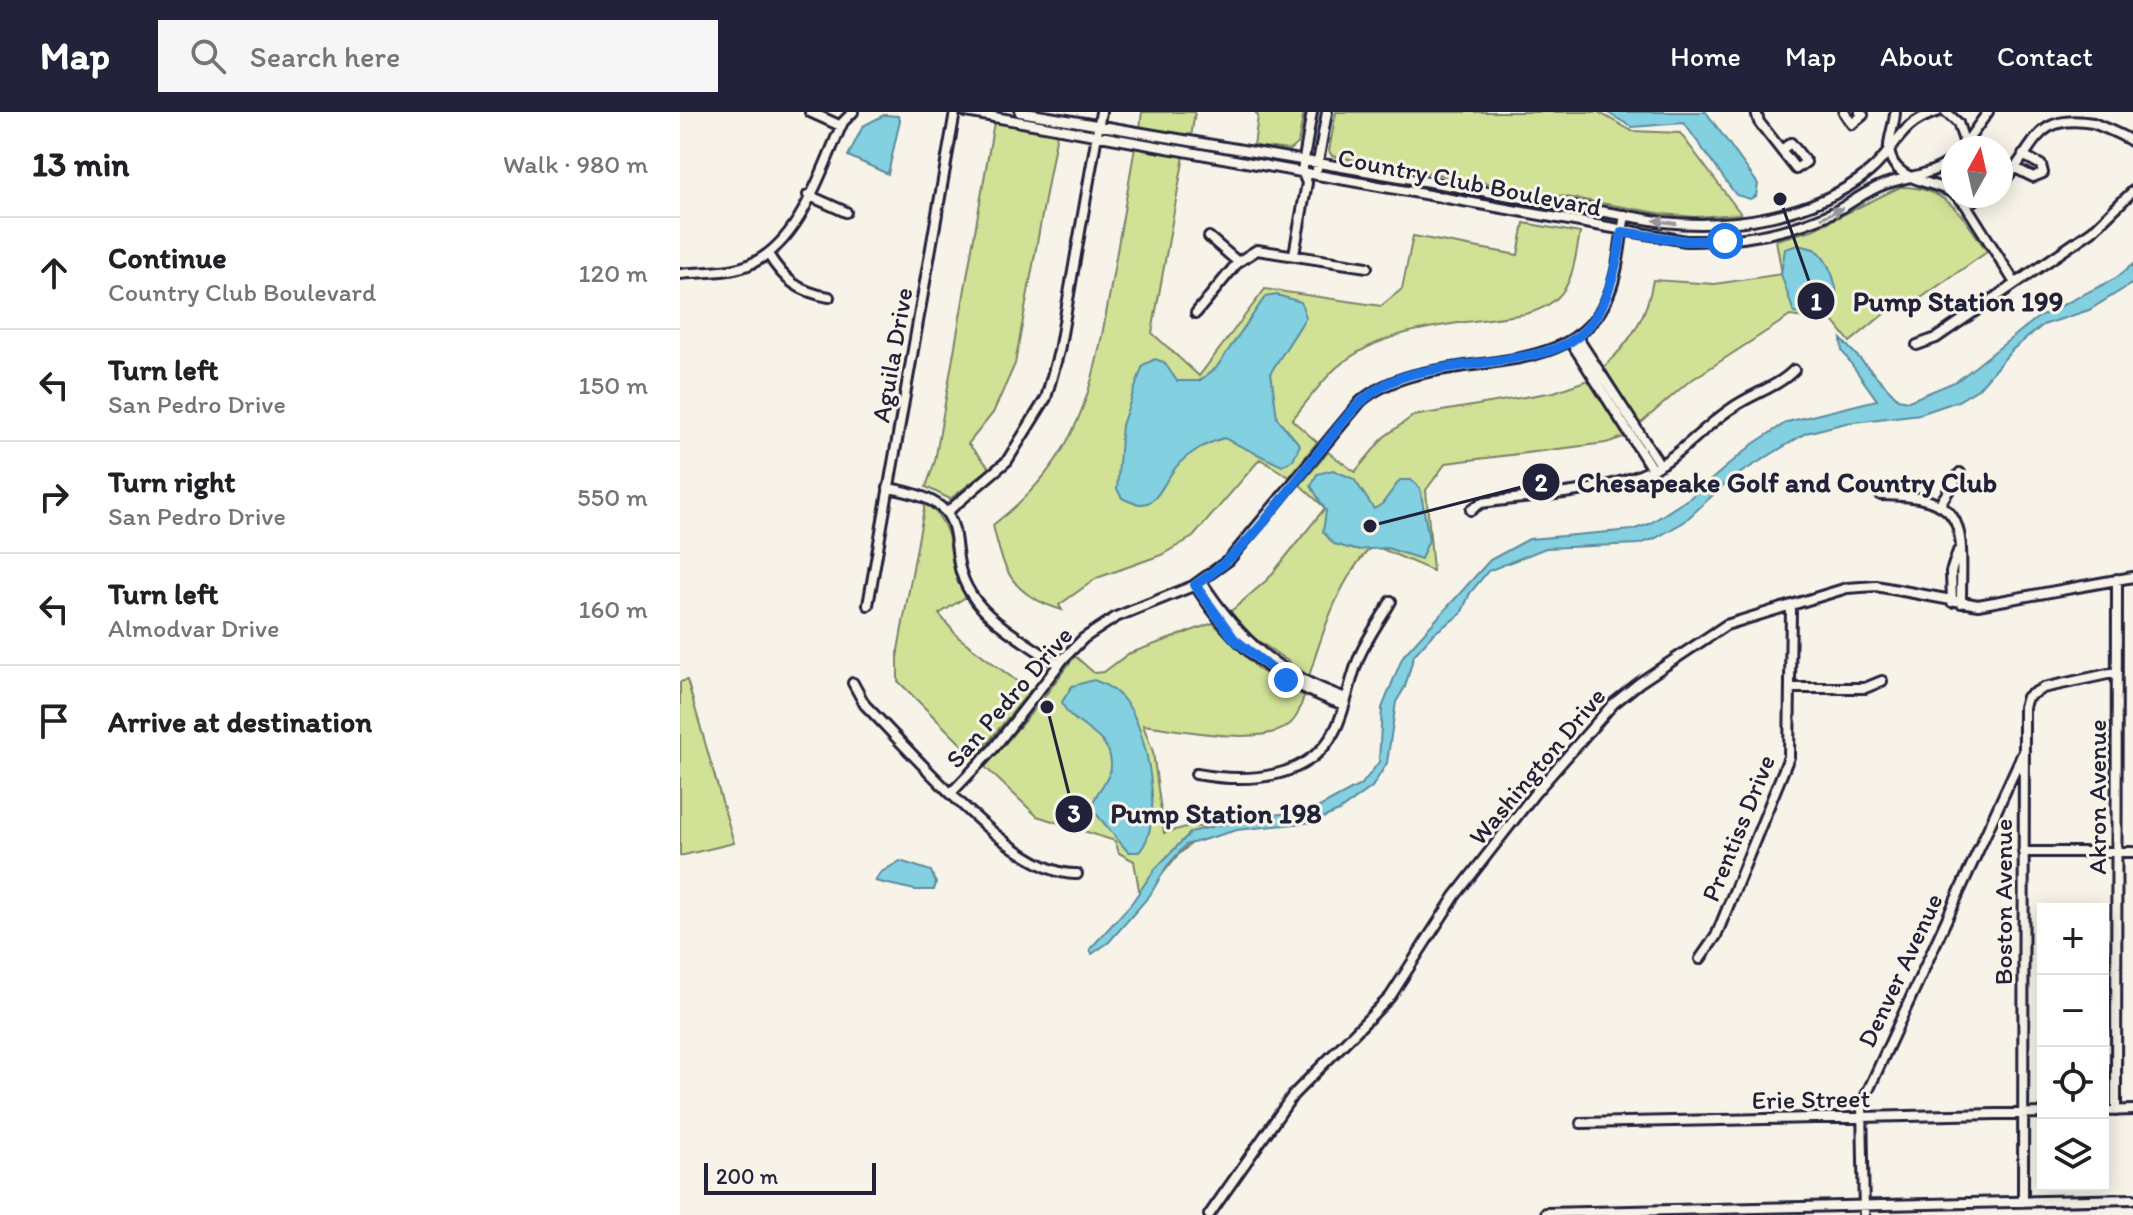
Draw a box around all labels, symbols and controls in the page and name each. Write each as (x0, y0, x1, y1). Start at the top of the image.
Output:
search box (158, 20, 718, 92)
text: Map (40, 33, 110, 79)
icon: search (186, 34, 230, 78)
text: Search here (250, 38, 400, 75)
text: Home (1670, 39, 1741, 73)
text: Map (1785, 39, 1836, 73)
text: About (1880, 39, 1953, 73)
text: Contact (1997, 39, 2093, 73)
north arrow (1941, 136, 2013, 208)
street label: Country Club Boulevard (1335, 141, 1605, 223)
text: 13 min (32, 144, 129, 185)
text: Walk · 980 m (503, 148, 648, 180)
one-way arrow (1820, 206, 1843, 220)
one-way arrow (1653, 215, 1678, 228)
route start (1707, 223, 1743, 259)
text: Continue (108, 239, 227, 276)
icon: ahead (32, 251, 76, 295)
text: 120 m (579, 257, 648, 289)
callout: Pump Station 199 (1796, 275, 2080, 327)
text: Country Club Boulevard (108, 276, 376, 308)
text: Pump Station 199 (1853, 284, 2063, 318)
street label: Aguila Drive (864, 285, 920, 425)
text: 1 (1810, 287, 1822, 316)
text: Turn left (108, 351, 219, 388)
icon: left (32, 363, 76, 407)
text: 150 m (579, 369, 648, 401)
text: San Pedro Drive (108, 388, 286, 420)
callout: Chesapeake Golf and Country Club (1521, 456, 2013, 508)
text: Turn right (108, 463, 236, 500)
text: Chesapeake Golf and Country Club (1577, 465, 1997, 499)
text: 2 (1535, 468, 1548, 497)
icon: right (32, 475, 76, 519)
text: 550 m (577, 481, 648, 513)
text: San Pedro Drive (108, 500, 286, 532)
text: Turn left (108, 575, 219, 612)
icon: left (32, 587, 76, 631)
text: 160 m (578, 593, 648, 625)
text: Almodvar Drive (108, 612, 279, 644)
street label: San Pedro Drive (939, 619, 1079, 775)
route end (1268, 662, 1304, 698)
street label: Washington Drive (1462, 680, 1612, 852)
icon: arrive (32, 699, 76, 743)
text: Arrive at destination (108, 703, 372, 740)
street label: Akron Avenue (2081, 719, 2113, 875)
street label: Prentiss Drive (1694, 750, 1782, 906)
callout: Pump Station 198 (1054, 788, 1339, 840)
text: Pump Station 198 (1110, 796, 1322, 830)
text: 3 (1067, 799, 1081, 828)
street label: Boston Avenue (1987, 819, 2019, 985)
street label: Denver Avenue (1850, 888, 1950, 1052)
map controls (2037, 903, 2109, 1191)
button: + (2037, 903, 2109, 975)
button: − (2037, 975, 2109, 1047)
button: locate (2037, 1047, 2109, 1119)
street label: Erie Street (1751, 1082, 1871, 1116)
button: layers (2037, 1119, 2109, 1191)
scale bar (704, 1159, 876, 1195)
text: 200 m (716, 1163, 778, 1190)

